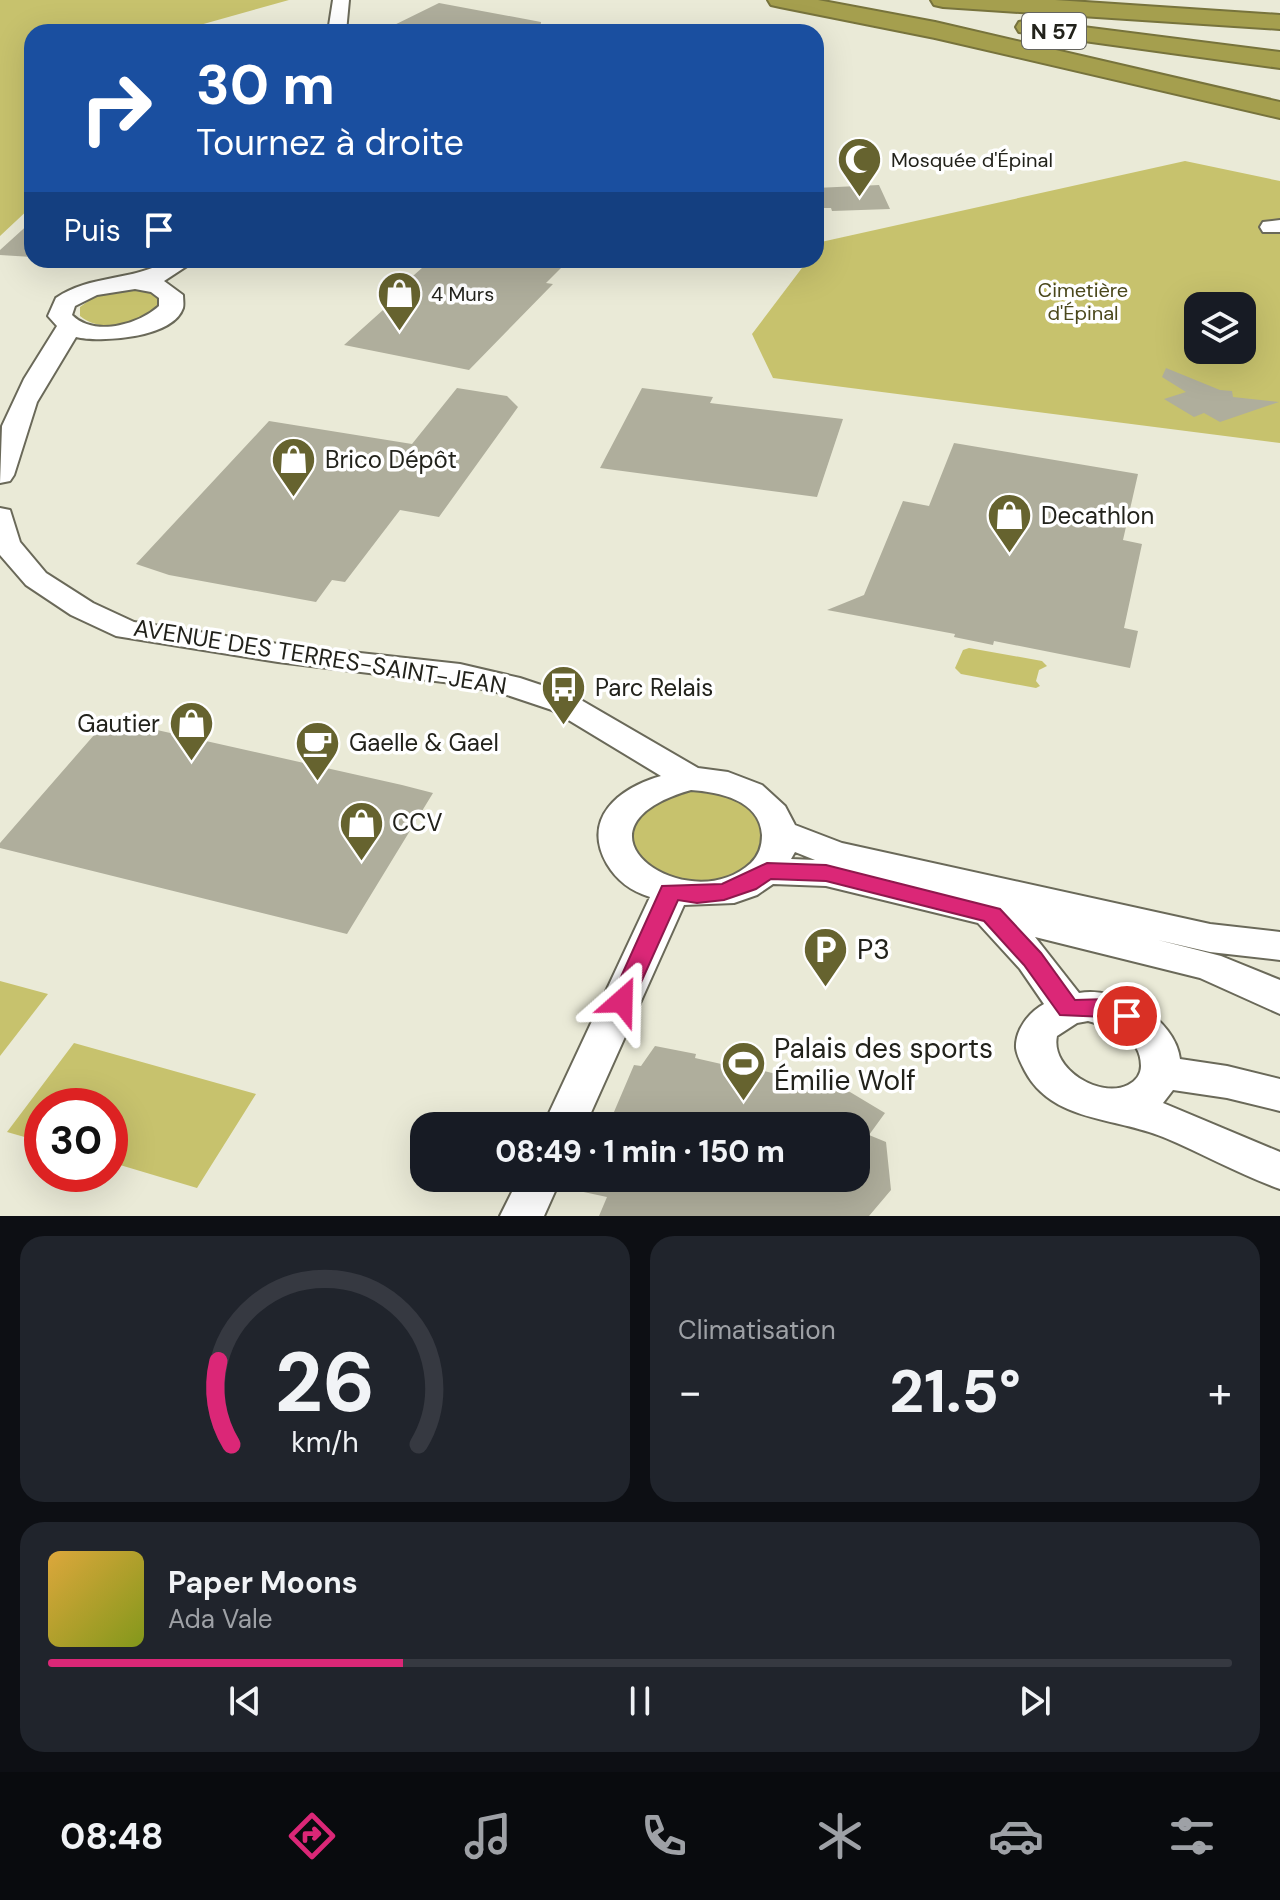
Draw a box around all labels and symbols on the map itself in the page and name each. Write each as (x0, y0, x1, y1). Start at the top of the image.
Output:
road number: N 57 (1022, 13, 1086, 49)
mosque icon: Mosquée d'Épinal (836, 136, 884, 199)
place label: Mosquée d'Épinal (891, 147, 1053, 173)
shop icon: 4 Murs (376, 270, 424, 333)
park label: Cimetière d'Épinal (1038, 277, 1128, 326)
place label: 4 Murs (431, 281, 494, 307)
shop icon: Brico Dépôt (270, 436, 318, 499)
place label: Brico Dépôt (325, 444, 457, 475)
shop icon: Decathlon (986, 492, 1034, 555)
place label: Decathlon (1041, 500, 1154, 531)
street label: AVENUE DES TERRES-SAINT-JEAN (131, 612, 509, 701)
bus stop icon: Parc Relais (540, 664, 588, 727)
place label: Parc Relais (595, 672, 713, 703)
shop icon: Gautier (167, 700, 215, 763)
place label: Gautier (77, 708, 160, 739)
cafe icon: Gaelle & Gael (294, 719, 342, 782)
place label: Gaelle & Gael (349, 727, 499, 758)
shop icon: CCV (337, 799, 385, 862)
place label: CCV (392, 807, 442, 838)
parking icon: P3 (802, 925, 850, 988)
place label: P3 (857, 931, 890, 968)
position arrow (580, 959, 664, 1043)
pin (1093, 982, 1161, 1050)
place label: Palais des sports Émilie Wolf (774, 1030, 993, 1099)
sports icon: Palais des sports Émilie Wolf (719, 1040, 767, 1103)
speed limit sign: 30 (24, 1088, 128, 1192)

